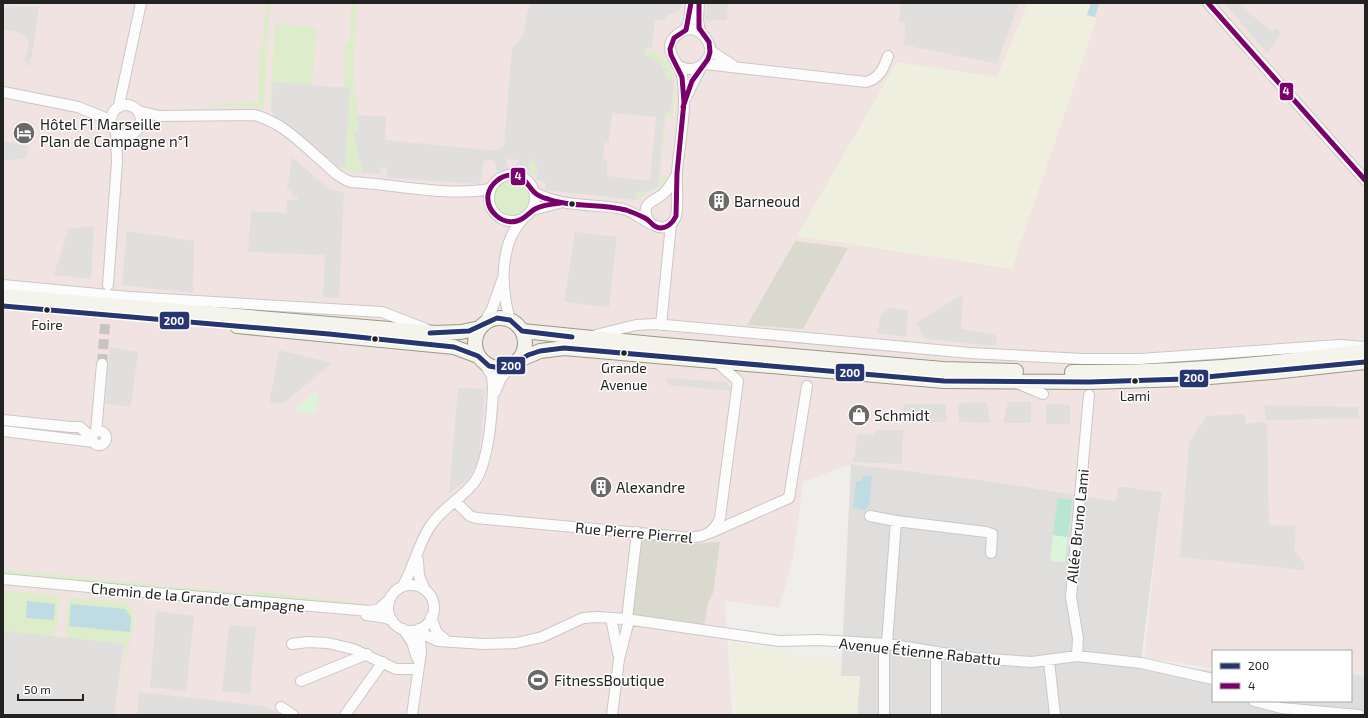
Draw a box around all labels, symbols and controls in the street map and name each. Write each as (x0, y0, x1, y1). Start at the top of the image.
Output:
line badge: 4 (1279, 82, 1294, 101)
text: 4 (1282, 84, 1290, 97)
place label: Hôtel F1 Marseille Plan de Campagne n°1 (40, 115, 189, 150)
hotel icon: Hôtel F1 Marseille Plan de Campagne n°1 (11, 120, 37, 146)
line badge: 4 (510, 167, 526, 186)
text: 4 (514, 169, 522, 182)
building icon: Barneoud (706, 188, 732, 214)
place label: Barneoud (734, 192, 800, 210)
unlabelled marker (567, 199, 577, 209)
marker: Foire (42, 305, 52, 315)
line badge: 200 (159, 311, 190, 330)
text: 200 (164, 314, 184, 327)
place label: Foire (31, 316, 63, 333)
unlabelled marker (370, 334, 380, 344)
marker: Grande Avenue (619, 348, 629, 358)
line badge: 200 (496, 356, 526, 375)
text: 200 (501, 359, 521, 372)
place label: Grande Avenue (601, 359, 647, 393)
line badge: 200 (835, 363, 865, 382)
text: 200 (840, 366, 860, 379)
line badge: 200 (1179, 369, 1209, 388)
text: 200 (1184, 371, 1204, 384)
marker: Lami (1130, 376, 1140, 386)
place label: Lami (1120, 387, 1150, 404)
shop icon: Schmidt (846, 402, 872, 428)
place label: Schmidt (874, 406, 930, 424)
street label: Allée Bruno Lami (1062, 468, 1092, 584)
building icon: Alexandre (588, 474, 614, 500)
place label: Alexandre (616, 478, 685, 496)
street label: Rue Pierre Pierrel (574, 518, 694, 546)
street label: Chemin de la Grande Campagne (90, 579, 306, 615)
street label: Avenue Étienne Rabattu (838, 634, 1002, 668)
legend (1212, 650, 1352, 702)
text: 200 (1248, 658, 1269, 672)
sports icon: FitnessBoutique (525, 667, 551, 693)
place label: FitnessBoutique (554, 671, 665, 689)
scale bar (18, 676, 83, 702)
text: 4 (1248, 678, 1255, 692)
text: 50 m (24, 682, 51, 696)

